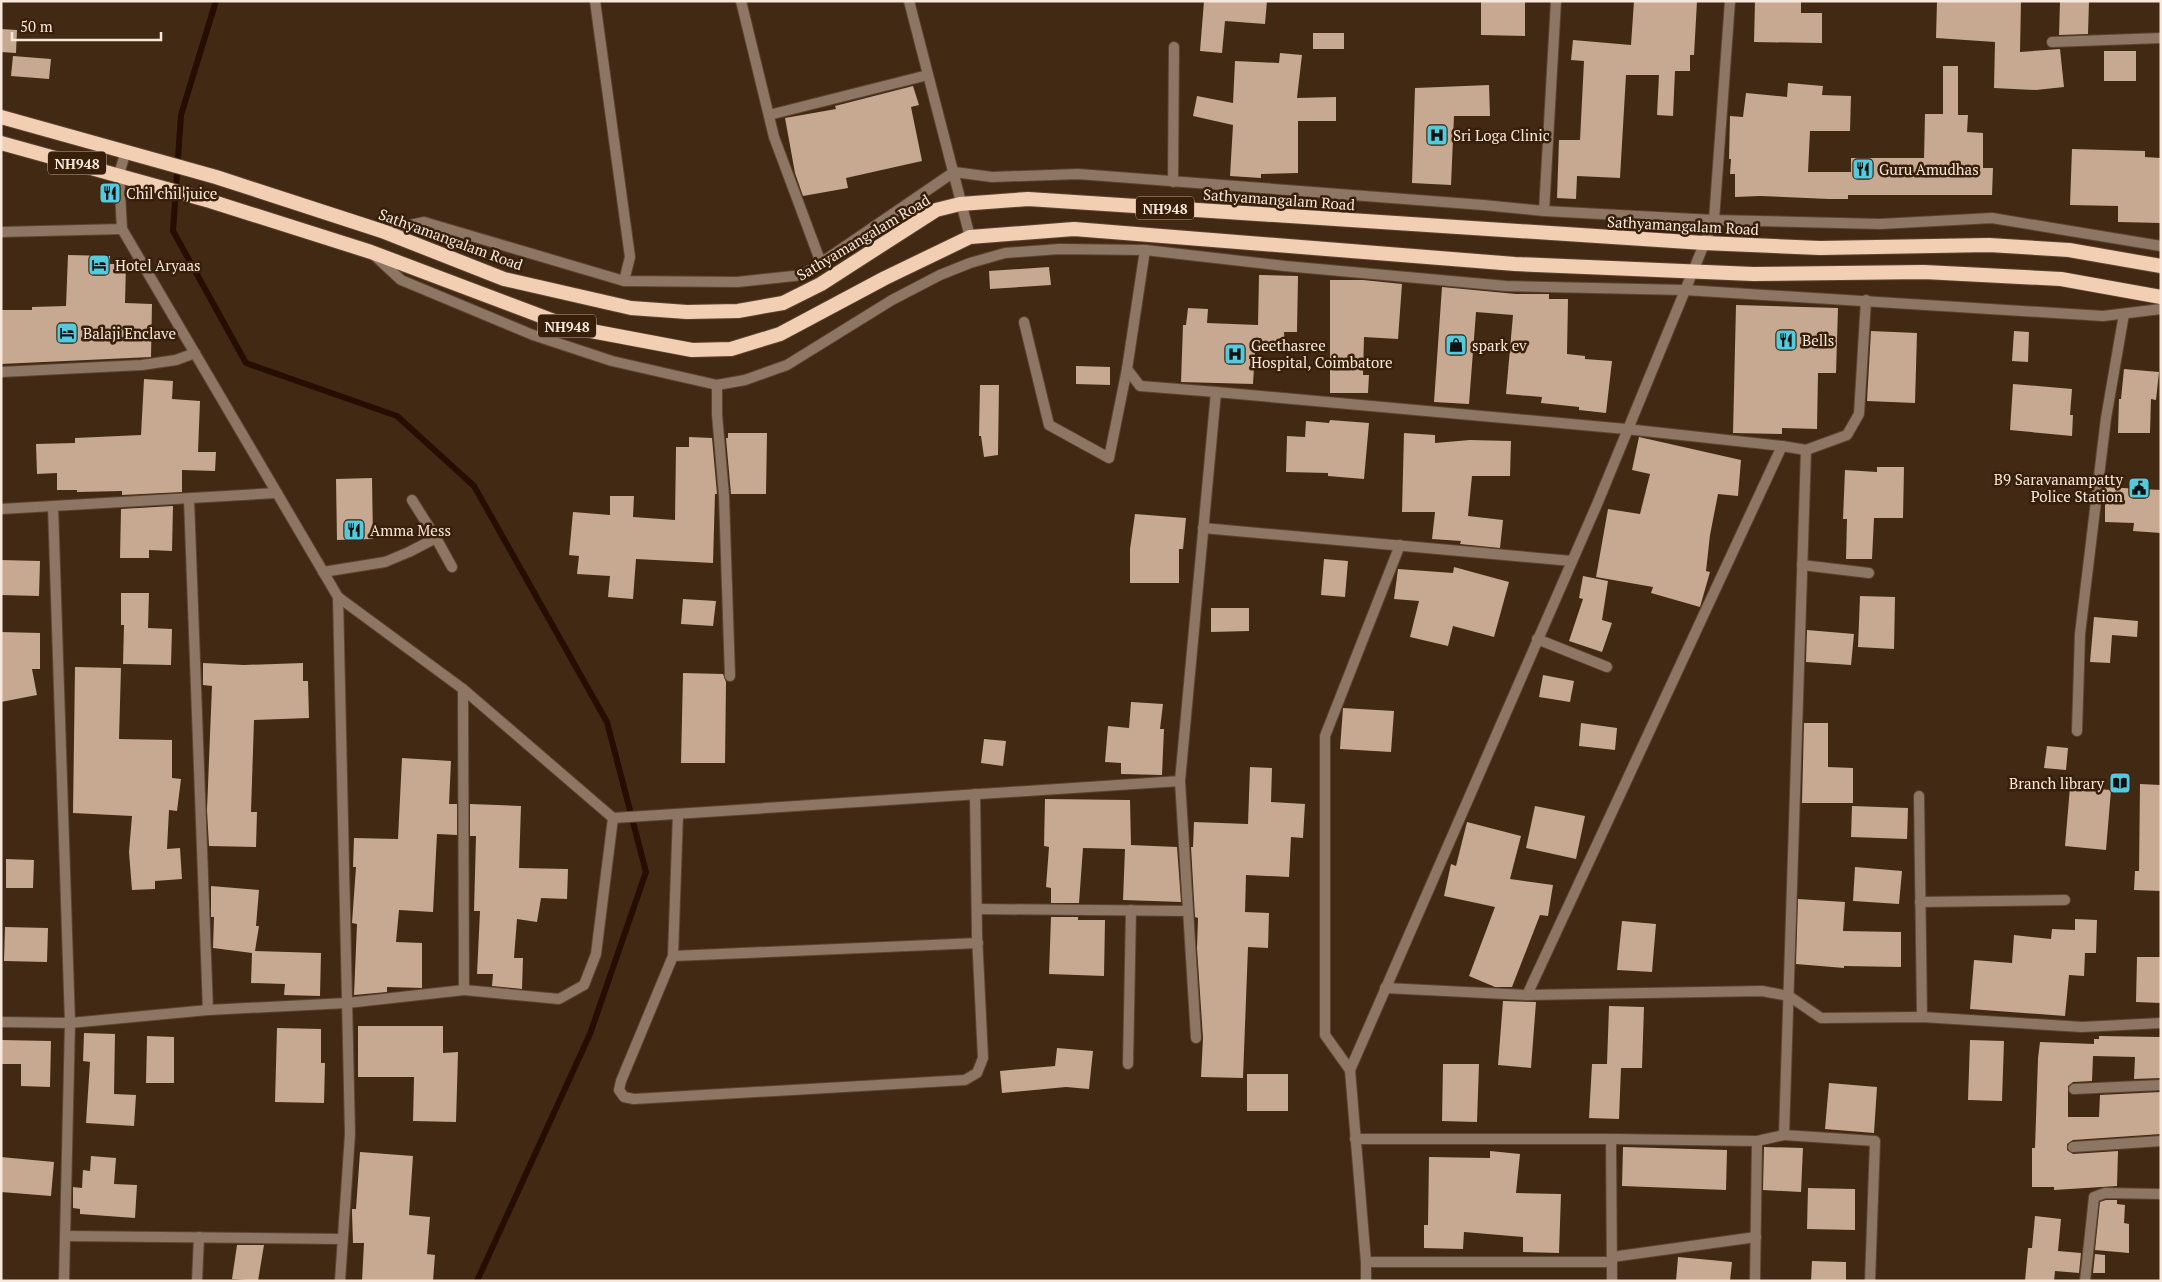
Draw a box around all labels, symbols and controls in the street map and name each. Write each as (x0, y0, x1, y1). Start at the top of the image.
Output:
scale bar (12, 10, 161, 42)
text: 50 m (20, 16, 53, 36)
hospital icon: Sri Loga Clinic (1425, 123, 1449, 147)
place label: Sri Loga Clinic (1453, 125, 1550, 145)
road number: NH948 (48, 152, 106, 174)
restaurant icon: Guru Amudhas (1851, 157, 1875, 181)
place label: Guru Amudhas (1879, 159, 1979, 179)
restaurant icon: Chil chil juice (98, 181, 122, 205)
place label: Chil chil juice (126, 183, 217, 203)
street label: Sathyamangalam Road (1202, 184, 1356, 214)
street label: Sathyamangalam Road (793, 189, 933, 285)
road number: NH948 (1136, 197, 1194, 220)
street label: Sathyamangalam Road (376, 204, 526, 274)
street label: Sathyamangalam Road (1606, 211, 1760, 239)
hotel icon: Hotel Aryaas (87, 253, 111, 277)
place label: Hotel Aryaas (115, 255, 201, 275)
road number: NH948 (538, 314, 596, 338)
hotel icon: Balaji Enclave (55, 321, 79, 345)
place label: Balaji Enclave (83, 323, 176, 343)
restaurant icon: Bells (1774, 328, 1798, 352)
place label: Bells (1802, 330, 1834, 350)
shop icon: spark ev (1444, 333, 1468, 357)
place label: Geethasree Hospital, Coimbatore (1251, 335, 1393, 372)
place label: spark ev (1472, 335, 1527, 355)
hospital icon: Geethasree Hospital, Coimbatore (1223, 342, 1247, 366)
place label: B9 Saravanampatty Police Station (1994, 469, 2123, 506)
public building icon: B9 Saravanampatty Police Station (2127, 476, 2151, 500)
restaurant icon: Amma Mess (342, 518, 366, 542)
place label: Amma Mess (370, 520, 451, 540)
library icon: Branch library (2108, 771, 2132, 795)
place label: Branch library (2009, 773, 2104, 793)

